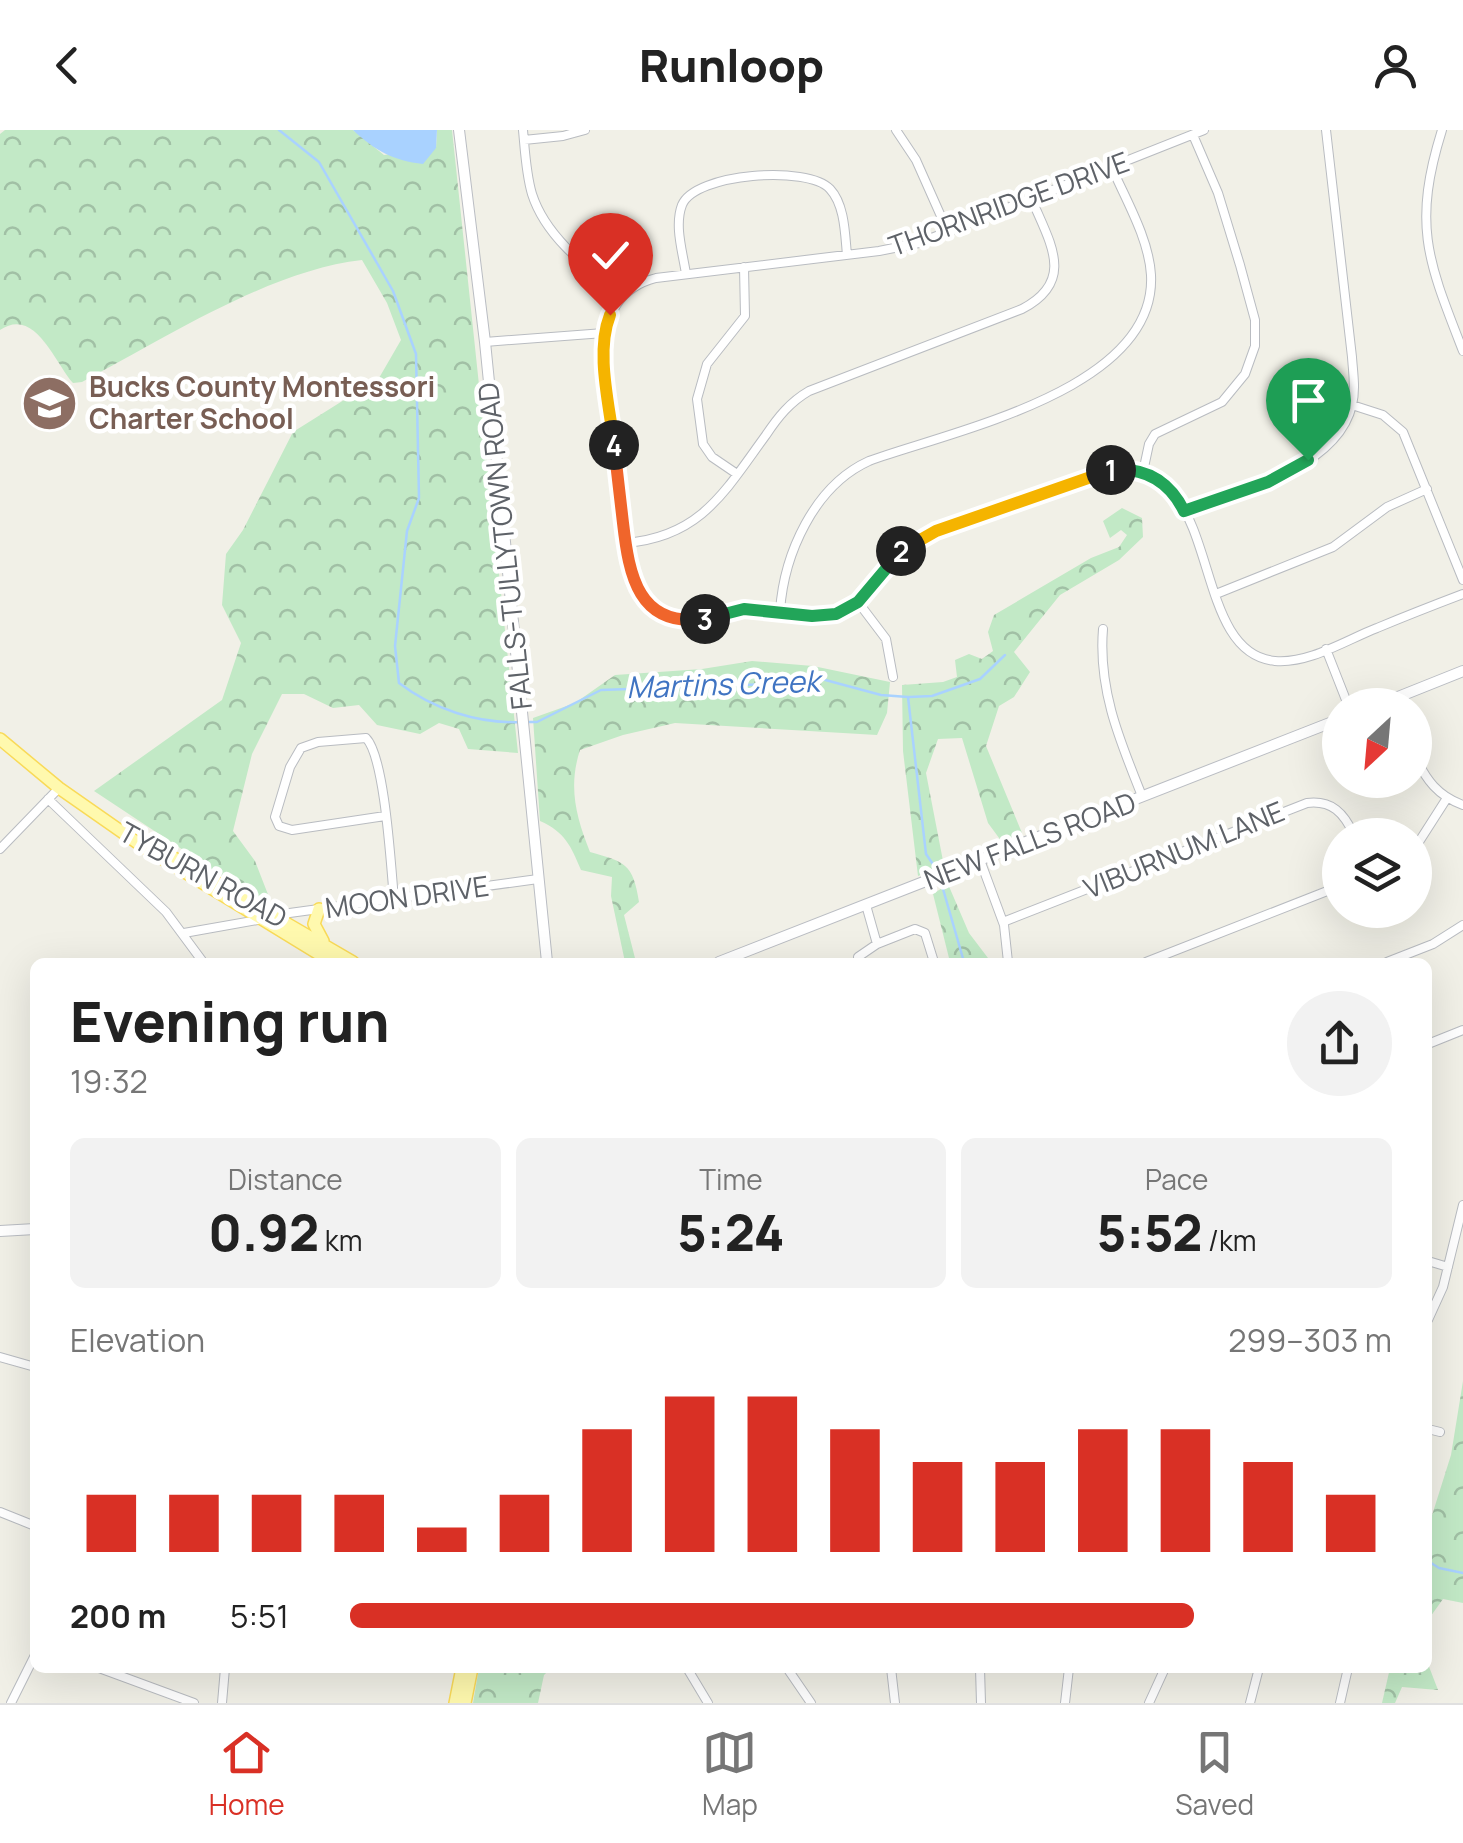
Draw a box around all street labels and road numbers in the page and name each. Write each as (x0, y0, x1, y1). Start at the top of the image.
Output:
street label: THORNRIDGE DRIVE (883, 142, 1134, 264)
street label: FALLS-TULLYTOWN ROAD (468, 381, 540, 712)
street label: NEW FALLS ROAD (918, 782, 1141, 898)
street label: VIBURNUM LANE (1078, 792, 1290, 907)
street label: TYBURN ROAD (113, 812, 294, 936)
street label: MOON DRIVE (323, 866, 491, 926)

